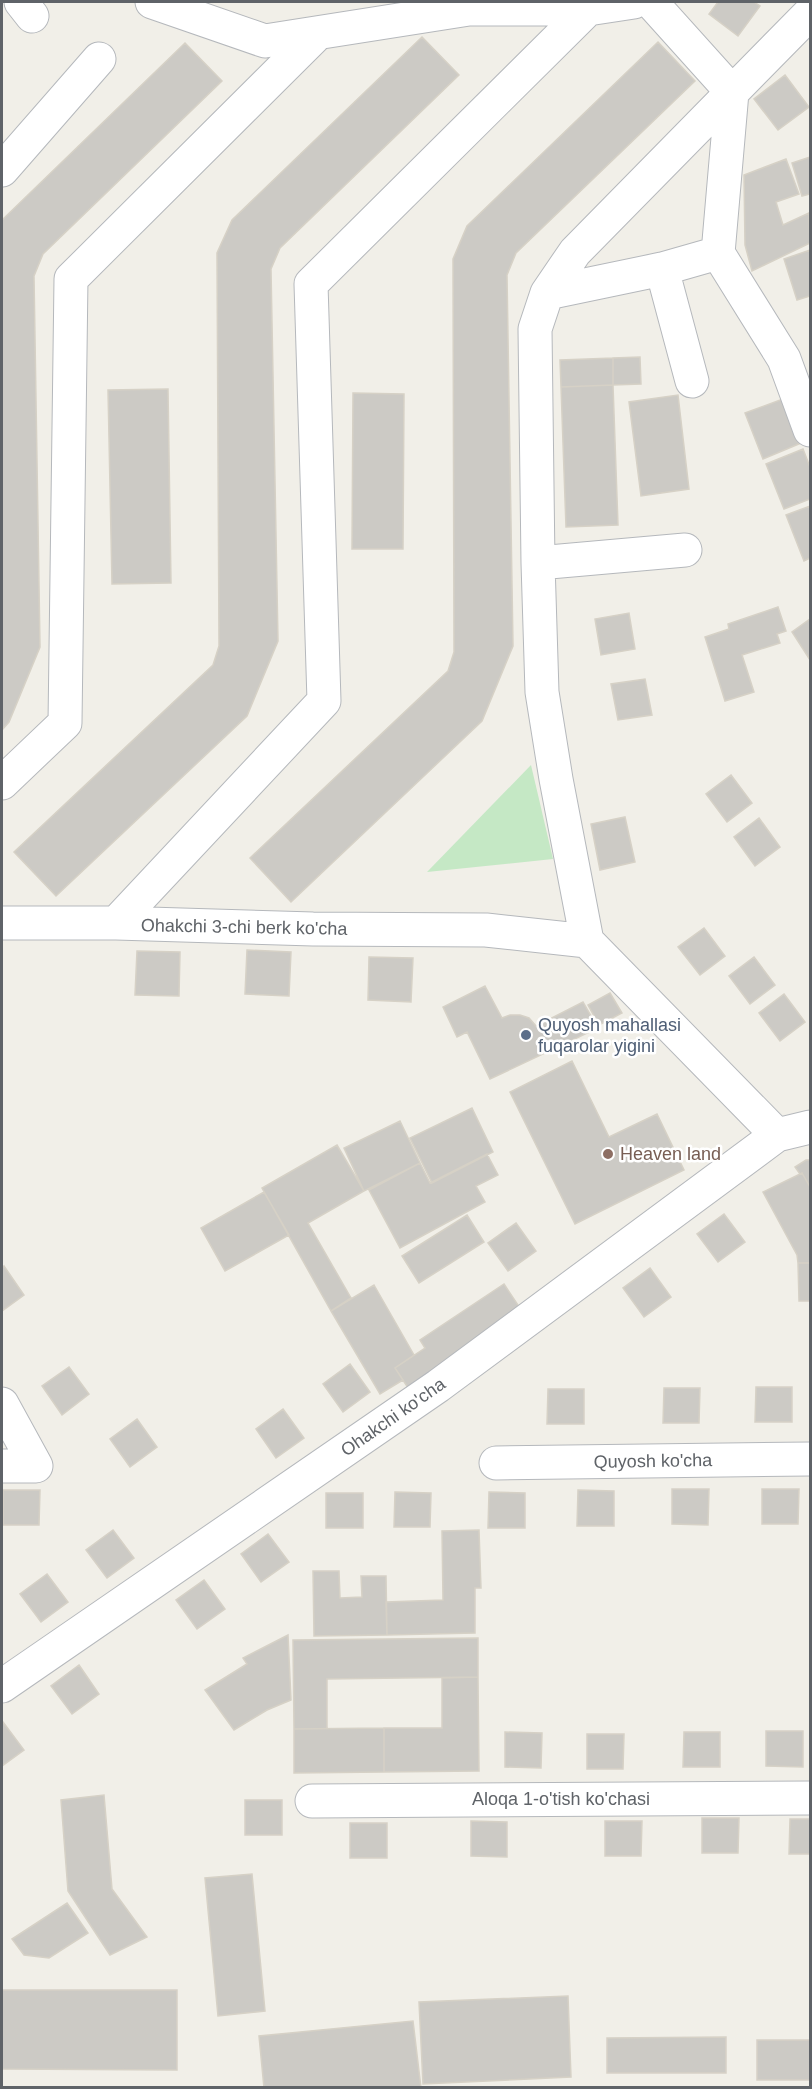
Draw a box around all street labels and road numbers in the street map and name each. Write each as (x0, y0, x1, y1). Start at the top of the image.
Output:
street label: Ohakchi 3-chi berk ko'cha (141, 915, 348, 939)
street label: Ohakchi ko'cha (337, 1373, 450, 1460)
street label: Quyosh ko'cha (594, 1450, 713, 1472)
street label: Aloqa 1-o'tish ko'chasi (472, 1789, 650, 1809)

